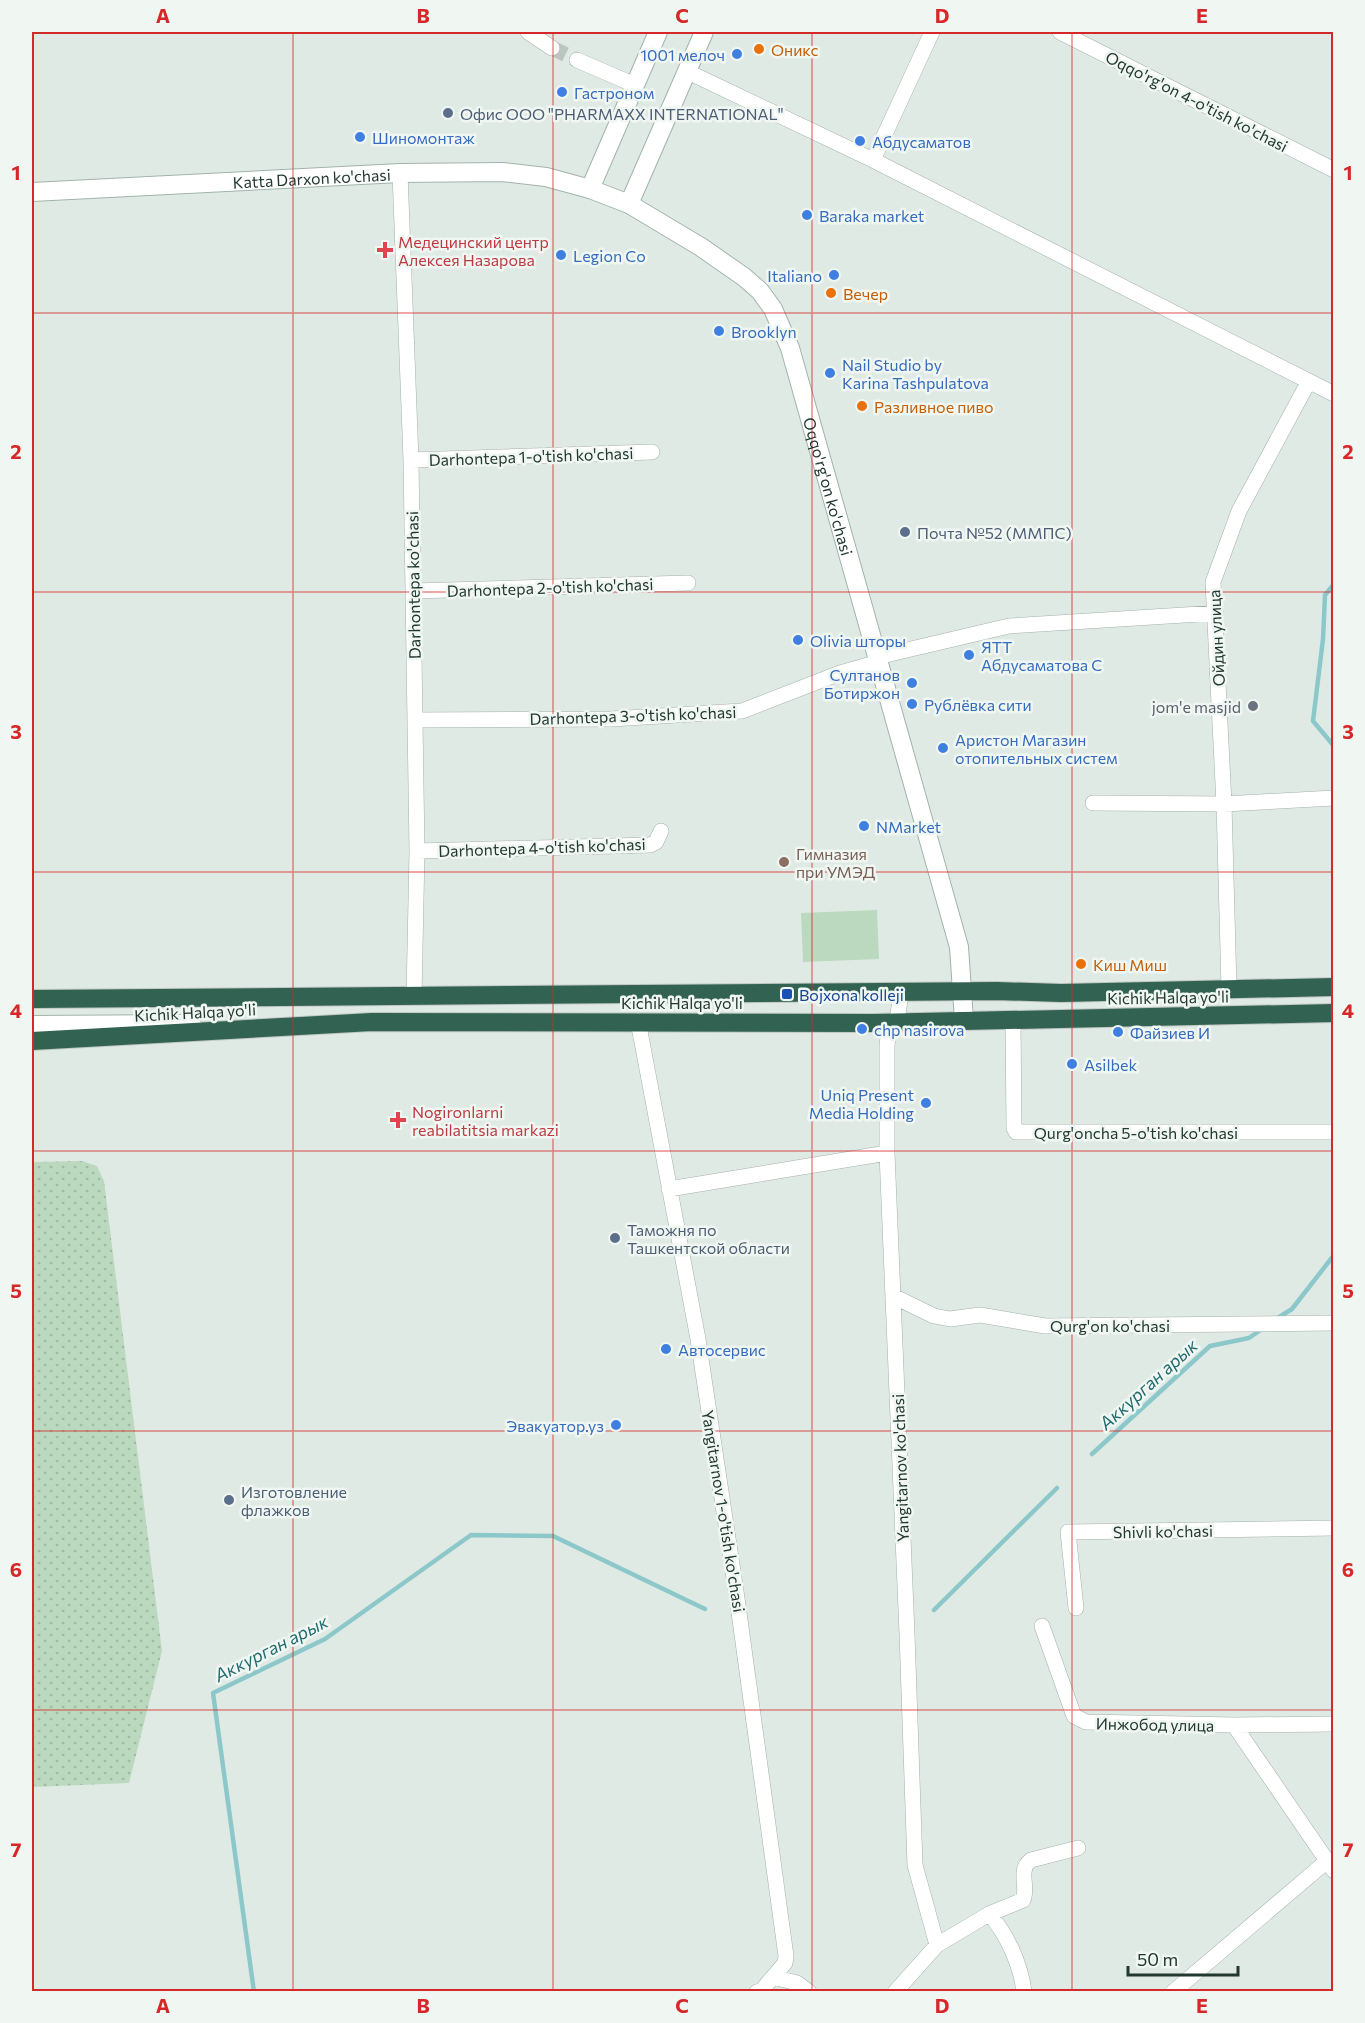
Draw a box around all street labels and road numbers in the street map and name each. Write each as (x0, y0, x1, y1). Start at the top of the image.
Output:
street label: Oqqo'rg'on 4-o'tish ko'chasi (1103, 47, 1291, 155)
street label: Katta Darxon ko'chasi (232, 164, 391, 191)
street label: Oqqo'rg'on ko'chasi (800, 415, 857, 557)
street label: Darhontepa 1-o'tish ko'chasi (428, 443, 634, 469)
street label: Darhontepa ko'chasi (402, 511, 424, 659)
street label: Darhontepa 2-o'tish ko'chasi (446, 574, 654, 600)
street label: Ойдин улица (1204, 589, 1228, 687)
street label: Darhontepa 3-o'tish ko'chasi (529, 702, 737, 728)
street label: Darhontepa 4-o'tish ko'chasi (438, 834, 646, 860)
street label: Kichik Halqa yo'li (1107, 986, 1229, 1008)
street label: Kichik Halqa yo'li (621, 993, 743, 1012)
street label: Kichik Halqa yo'li (134, 999, 256, 1025)
street label: Qurg'oncha 5-o'tish ko'chasi (1034, 1123, 1238, 1142)
street label: Qurg'on ko'chasi (1050, 1316, 1170, 1335)
street label: Yangitarnov ko'chasi (888, 1394, 912, 1542)
street label: Yangitarnov 1-o'tish ko'chasi (699, 1408, 749, 1614)
street label: Shivli ko'chasi (1113, 1521, 1213, 1541)
street label: Инжобод улица (1096, 1713, 1214, 1735)

